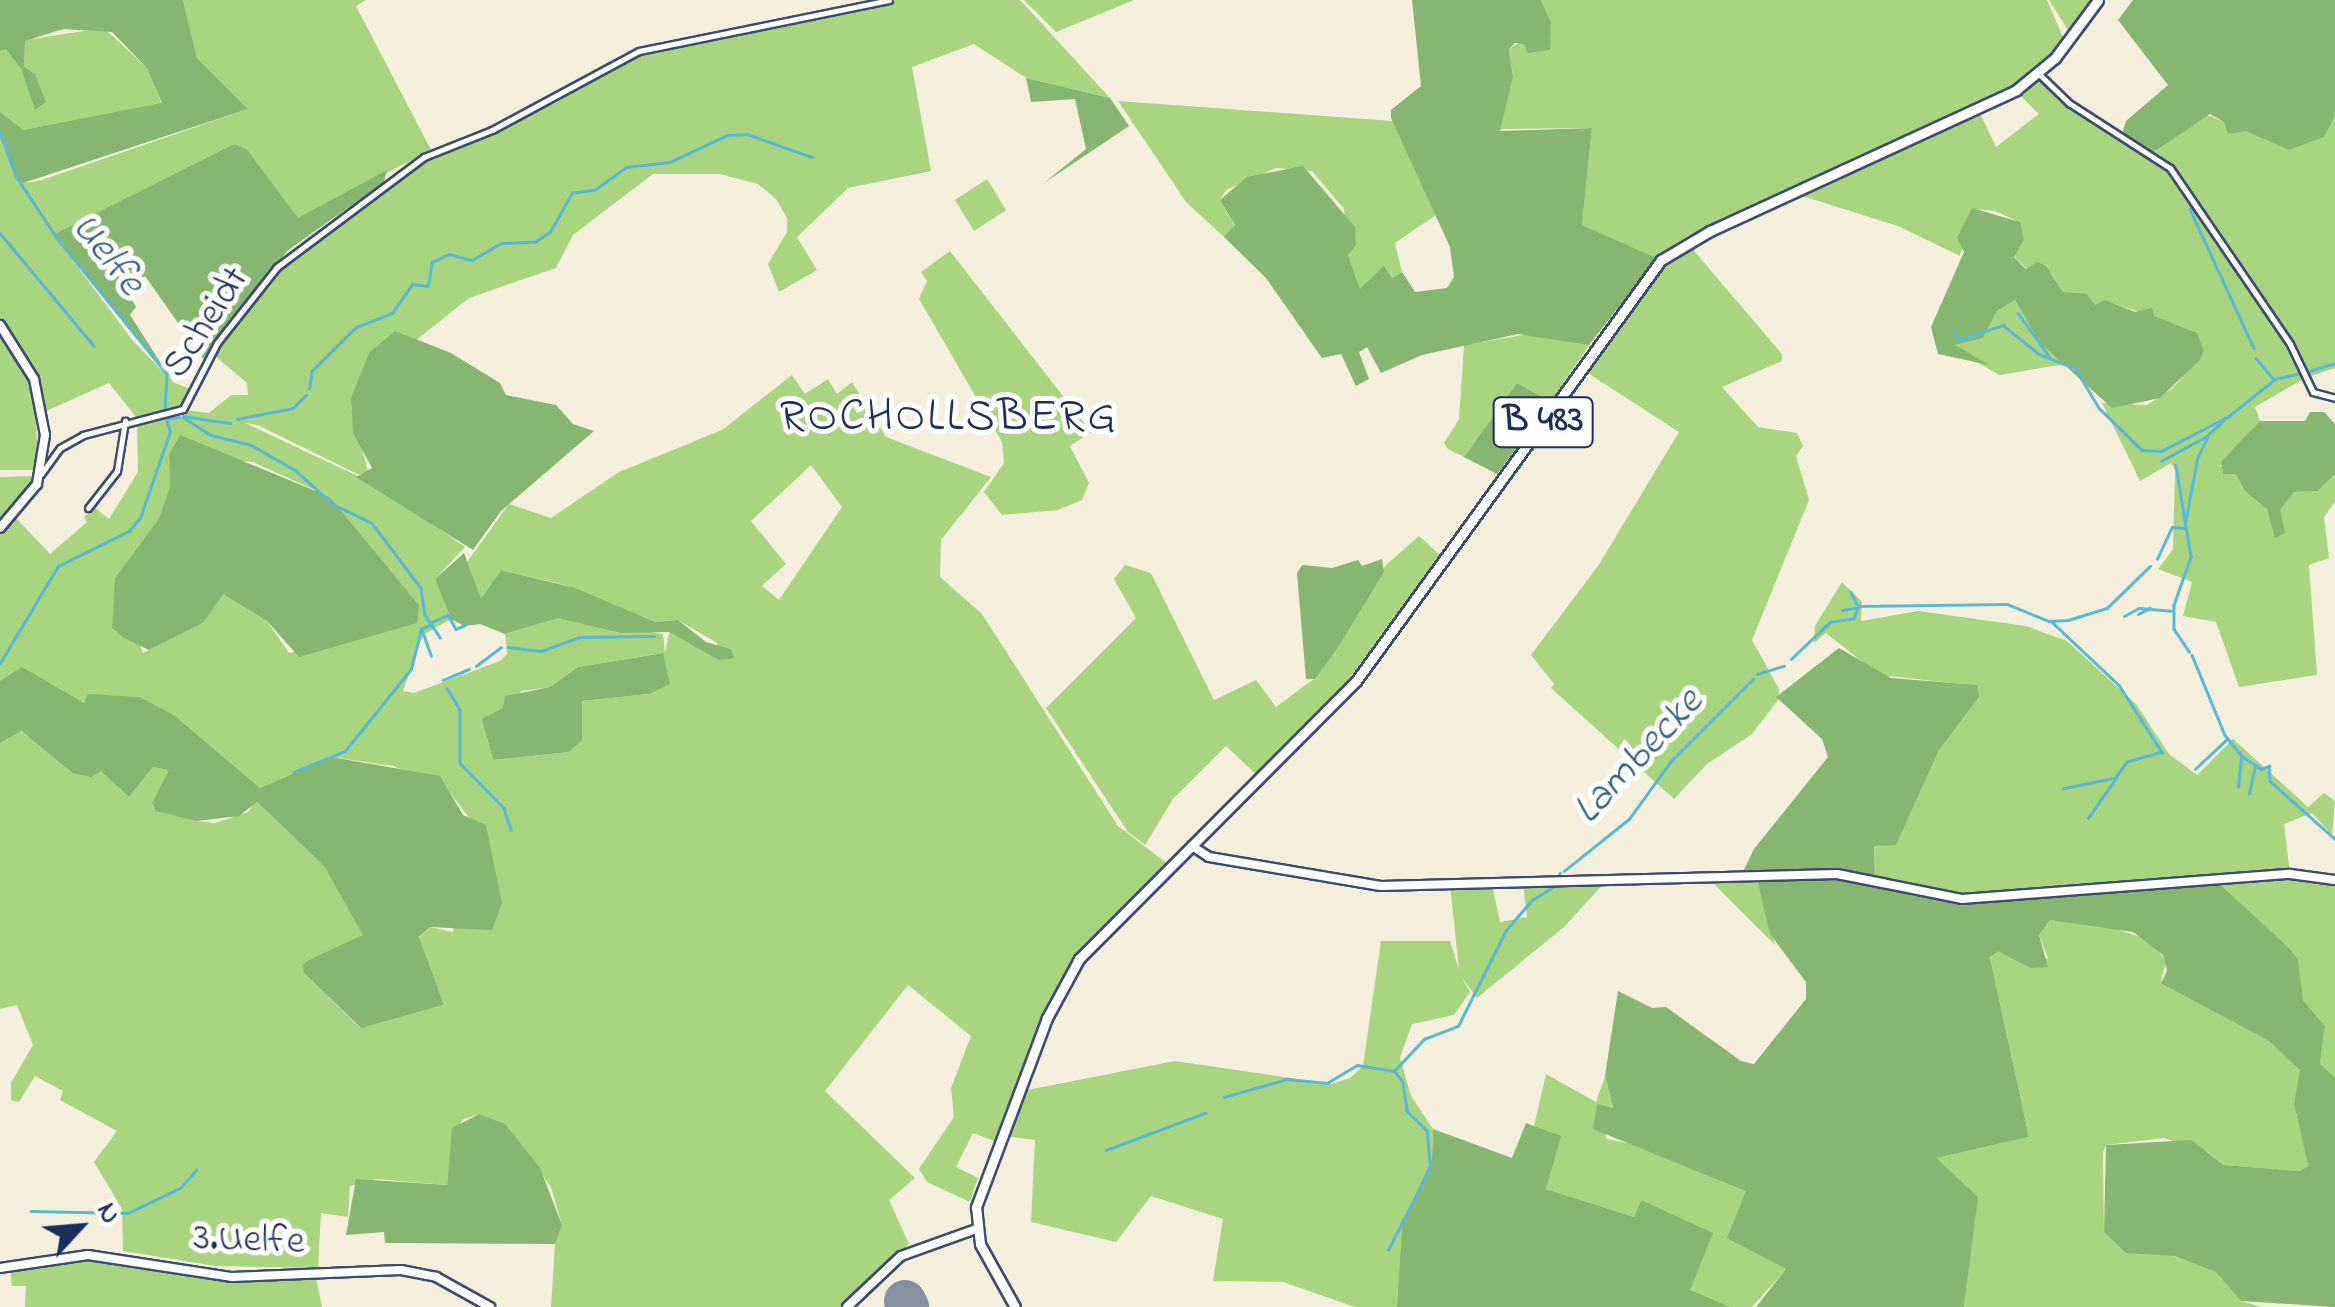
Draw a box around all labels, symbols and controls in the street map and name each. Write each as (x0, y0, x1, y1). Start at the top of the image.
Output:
water label: Uelfe (59, 204, 155, 306)
street label: Scheidt (153, 258, 261, 388)
road number: B 483 (1490, 389, 1596, 455)
district label: ROCHOLLSBERG (780, 392, 1118, 446)
water label: Lambecke (1563, 679, 1715, 835)
north arrow (30, 1177, 130, 1277)
text: N (85, 1196, 130, 1231)
street label: 3.Uelfe (193, 1215, 305, 1267)

